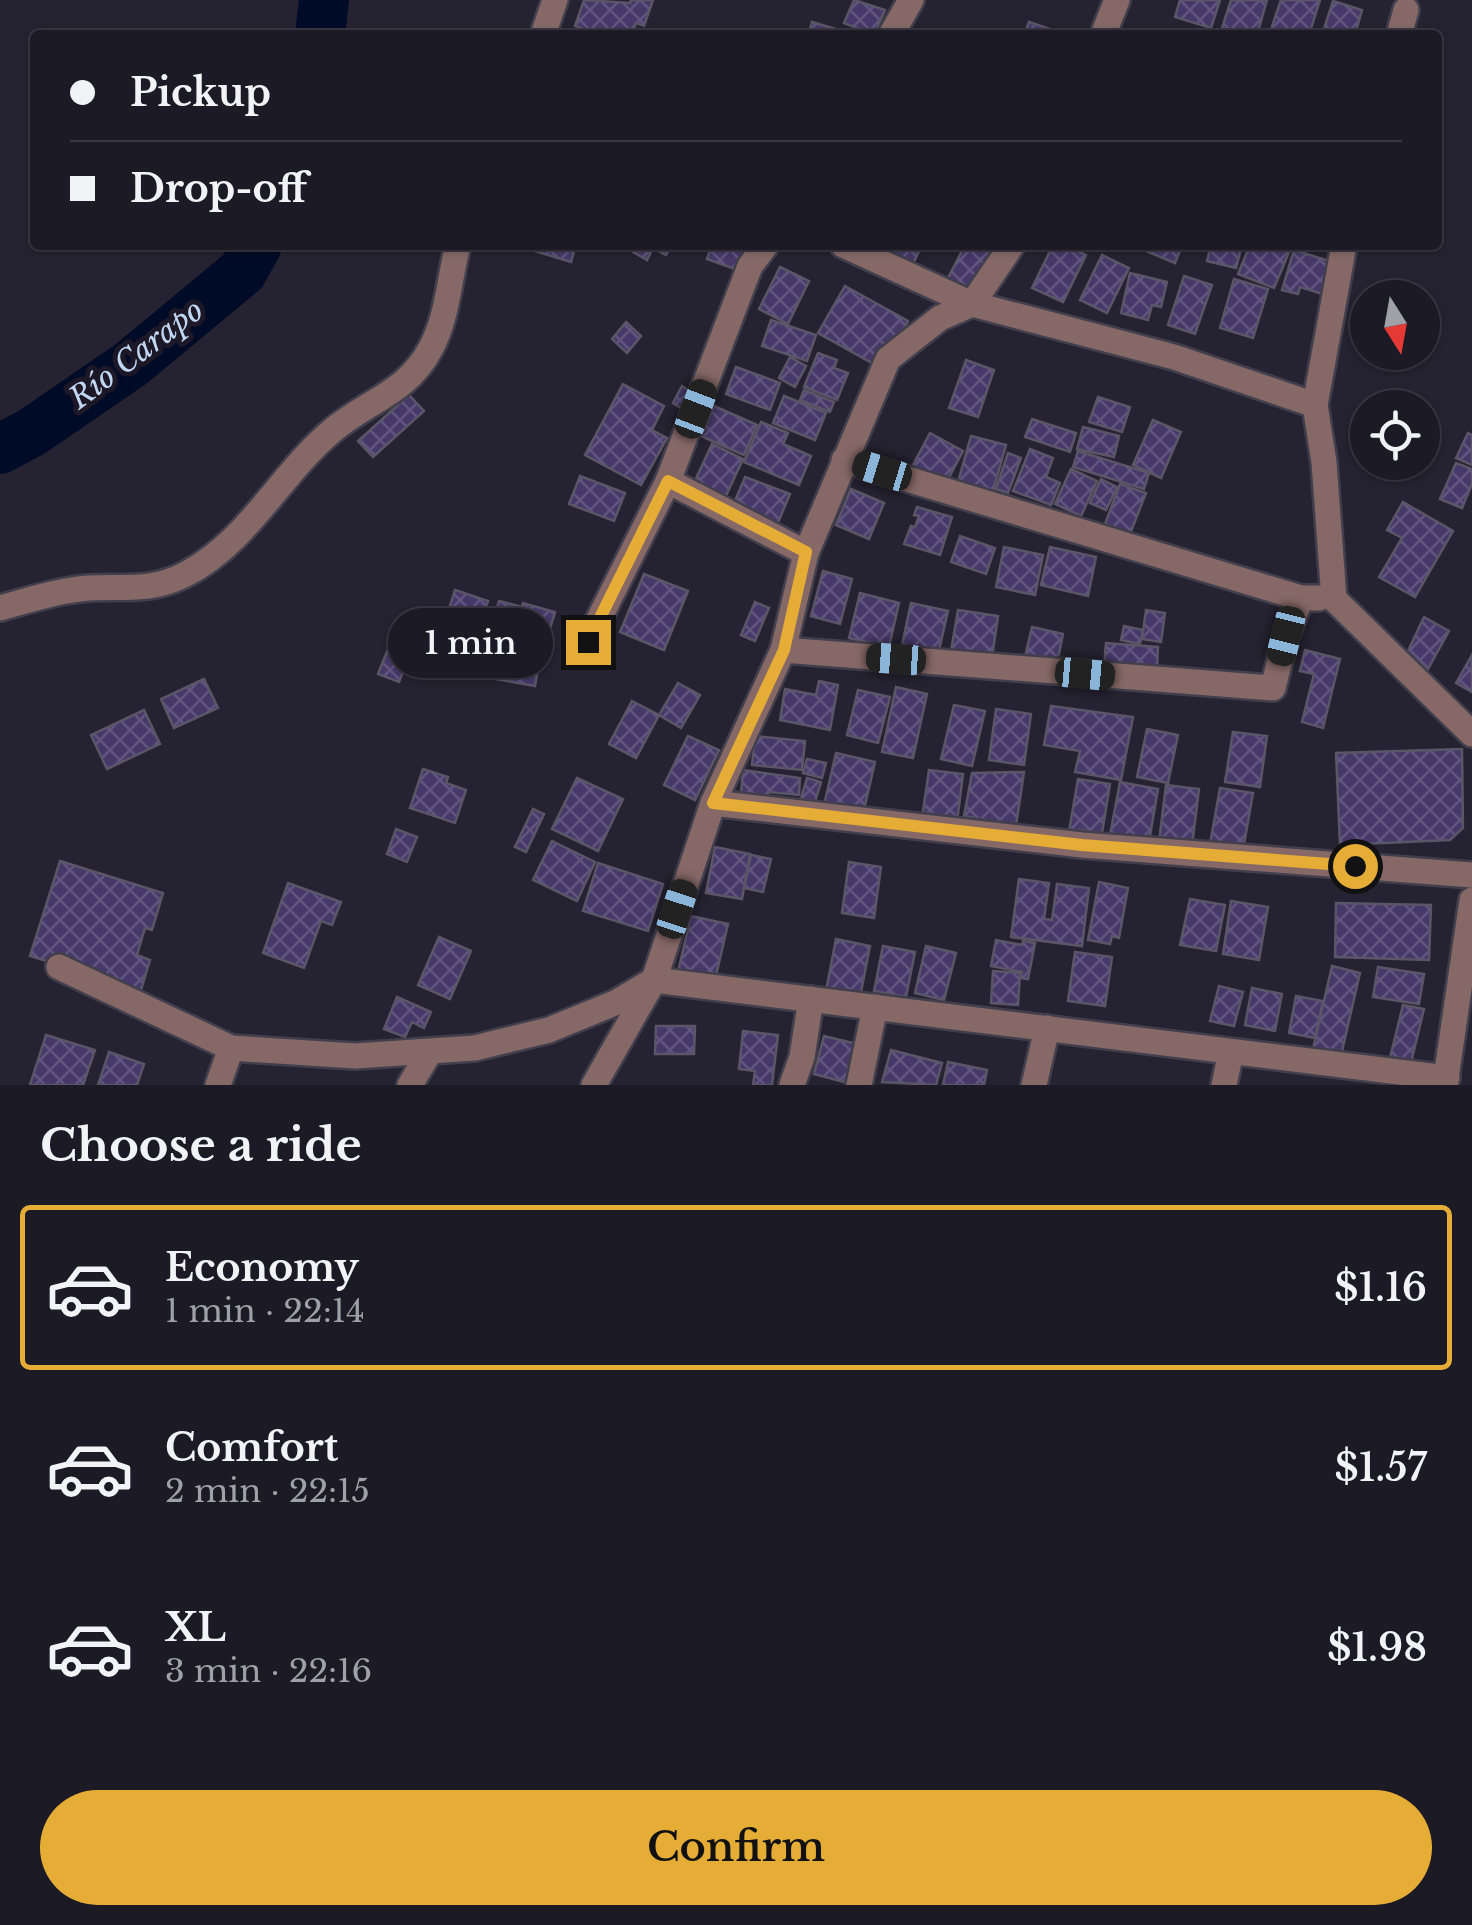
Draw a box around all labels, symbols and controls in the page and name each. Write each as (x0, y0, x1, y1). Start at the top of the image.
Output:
text: Pickup (130, 69, 271, 116)
text: Drop-off (130, 165, 307, 212)
north arrow (1350, 280, 1440, 370)
map controls (1350, 280, 1440, 480)
water label: Río Carapo (61, 291, 211, 417)
car (671, 376, 721, 442)
button: locate (1350, 390, 1440, 480)
car (849, 448, 915, 494)
car (1264, 603, 1308, 669)
callout: 1 min (388, 607, 553, 677)
route end (566, 620, 611, 665)
text: 1 min (424, 623, 517, 663)
car (865, 642, 927, 676)
car (1054, 656, 1116, 692)
route start (1333, 844, 1378, 889)
car (653, 876, 701, 942)
text: Choose a ride (40, 1117, 362, 1173)
icon: car (45, 1243, 135, 1333)
text: Economy (165, 1244, 359, 1291)
text: $1.16 (1334, 1264, 1427, 1311)
text: 1 min · 22:14 (165, 1291, 365, 1331)
icon: car (45, 1423, 135, 1513)
text: Comfort (165, 1424, 338, 1471)
text: $1.57 (1334, 1444, 1427, 1491)
text: 2 min · 22:15 (165, 1471, 370, 1511)
icon: car (45, 1603, 135, 1693)
text: XL (165, 1604, 226, 1651)
text: $1.98 (1327, 1624, 1427, 1671)
text: 3 min · 22:16 (165, 1651, 372, 1691)
button: Confirm (40, 1790, 1432, 1905)

